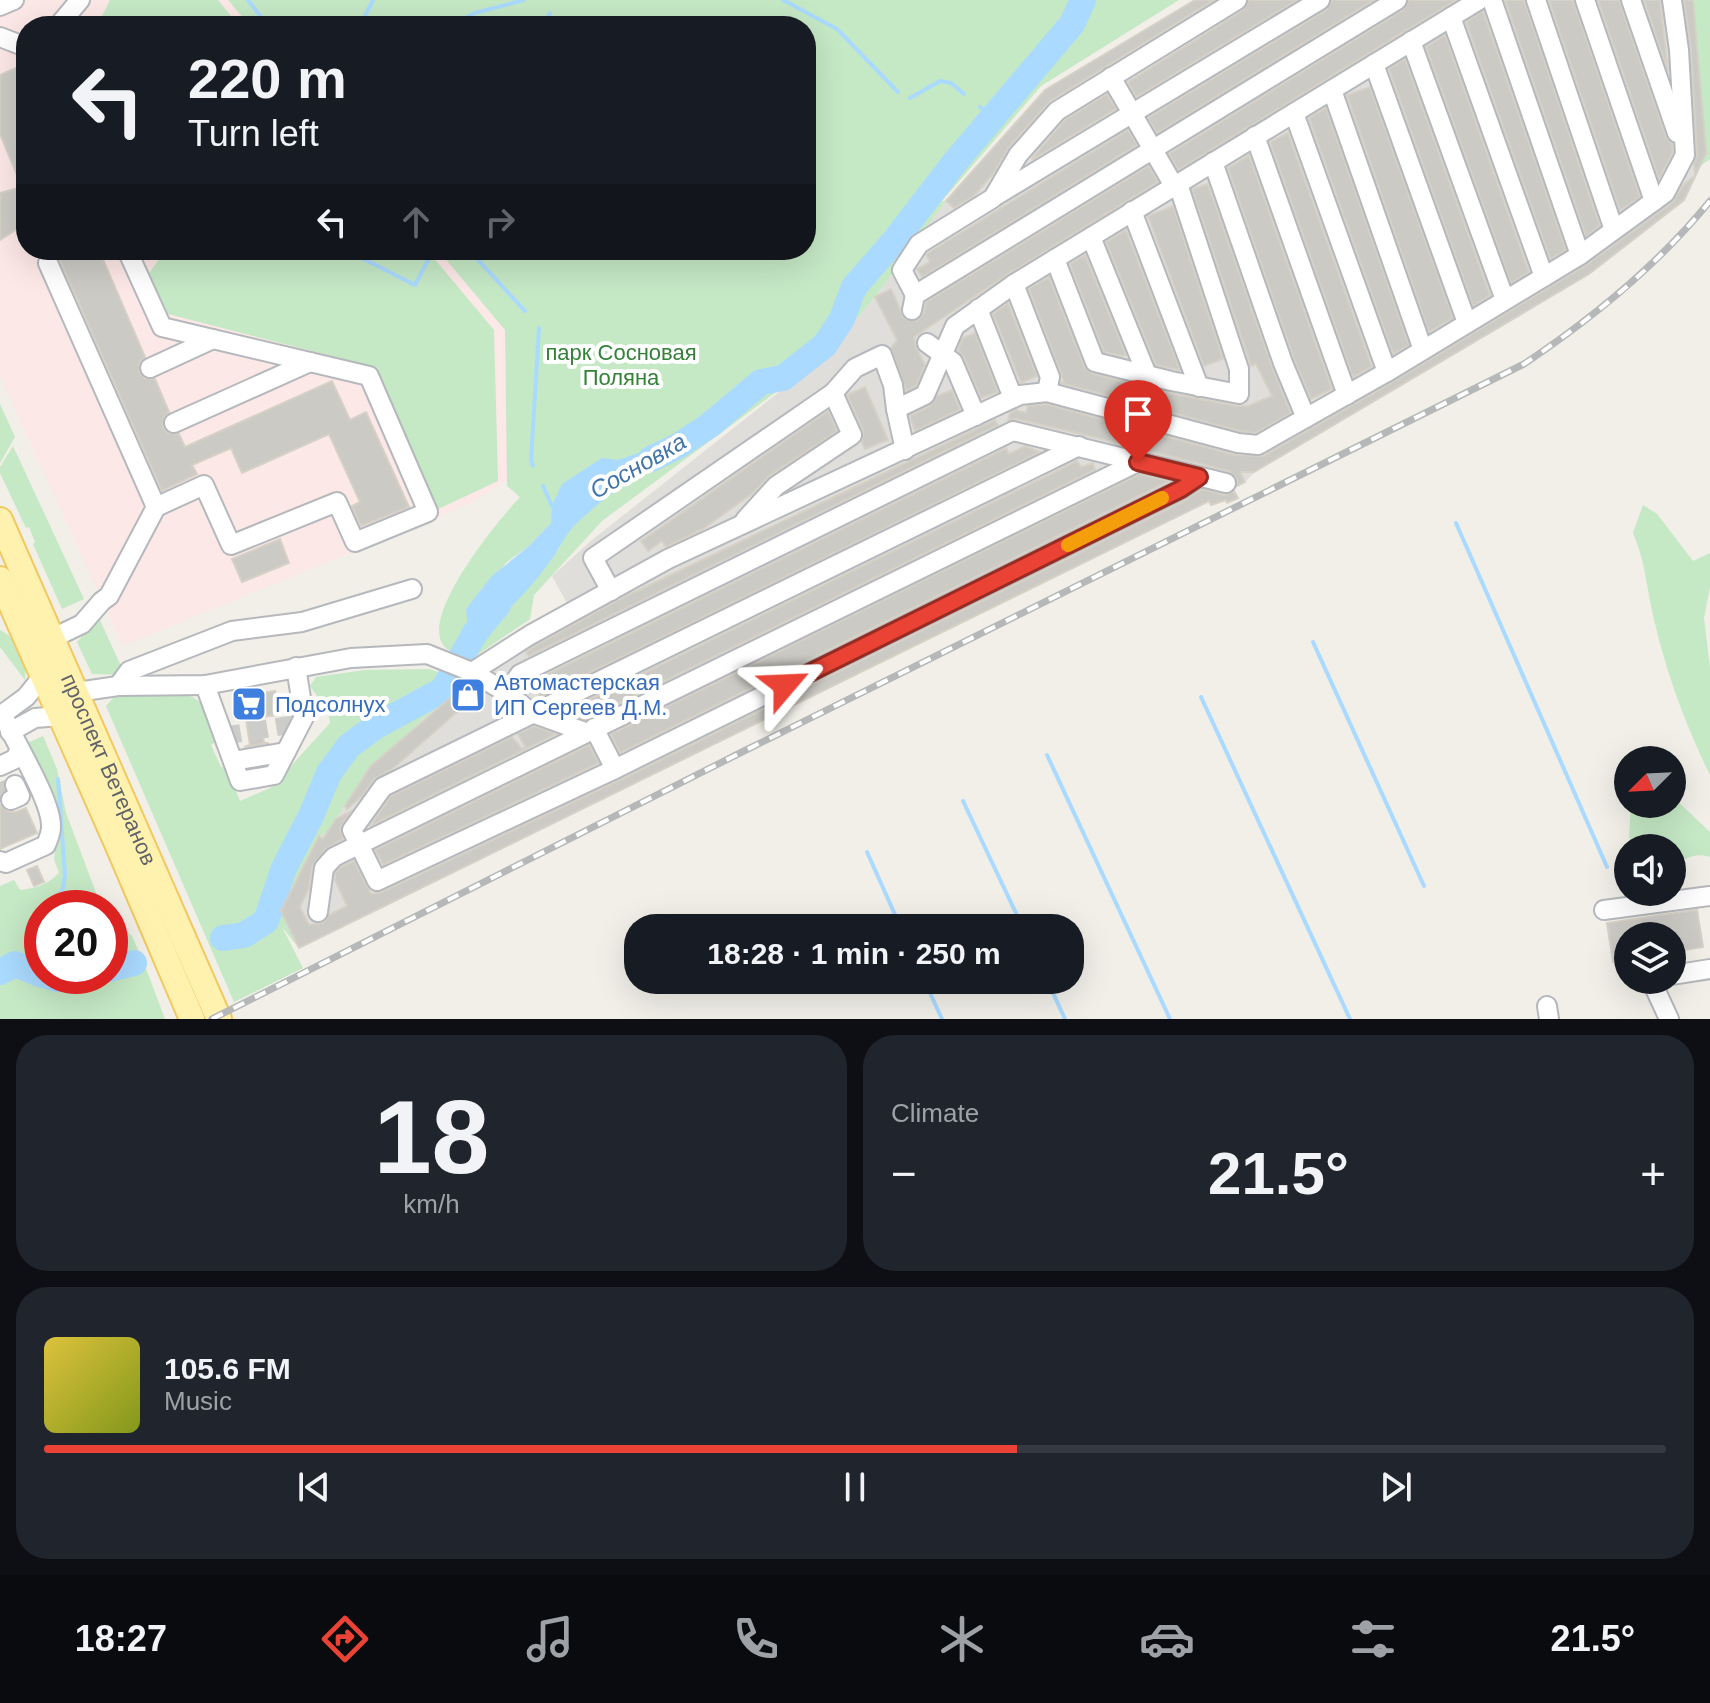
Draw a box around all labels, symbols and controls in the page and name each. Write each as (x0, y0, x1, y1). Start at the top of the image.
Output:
text: 220 m (188, 47, 347, 110)
icon: left (56, 48, 160, 152)
text: Turn left (188, 113, 319, 154)
icon: left (310, 200, 354, 244)
icon: ahead (394, 200, 438, 244)
icon: right (478, 200, 522, 244)
park label: парк Сосновая Поляна (545, 340, 697, 390)
pin (1104, 380, 1172, 462)
icon: arrive (1116, 392, 1160, 436)
water label: Сосновка (585, 427, 691, 504)
position arrow (743, 643, 827, 727)
street label: проспект Ветеранов (56, 670, 162, 869)
place label: Автомастерская ИП Сергеев Д.М. (494, 670, 667, 720)
shop icon: Автомастерская ИП Сергеев Д.М. (449, 676, 487, 714)
supermarket icon: Подсолнух (230, 685, 268, 723)
place label: Подсолнух (275, 692, 385, 717)
north arrow (1614, 746, 1686, 818)
map controls (1614, 746, 1686, 994)
button: sound (1614, 834, 1686, 906)
speed limit sign: 20 (24, 890, 128, 994)
button: layers (1614, 922, 1686, 994)
text: 18:28 · 1 min · 250 m (707, 937, 1001, 970)
text: 18 (374, 1079, 489, 1195)
text: Climate (891, 1098, 979, 1128)
text: 21.5° (1208, 1140, 1349, 1207)
text: − (891, 1149, 917, 1198)
text: + (1640, 1149, 1666, 1198)
text: km/h (403, 1189, 460, 1219)
text: 105.6 FM (164, 1352, 291, 1385)
text: Music (164, 1386, 232, 1416)
icon: previous (292, 1465, 336, 1509)
icon: pause (833, 1465, 877, 1509)
icon: next (1374, 1465, 1418, 1509)
icon: directions (317, 1611, 373, 1667)
icon: music (522, 1611, 578, 1667)
icon: phone (728, 1611, 784, 1667)
icon: climate (934, 1611, 990, 1667)
icon: car (1139, 1611, 1195, 1667)
icon: filters (1345, 1611, 1401, 1667)
text: 18:27 (75, 1618, 167, 1659)
text: 21.5° (1551, 1618, 1635, 1659)

